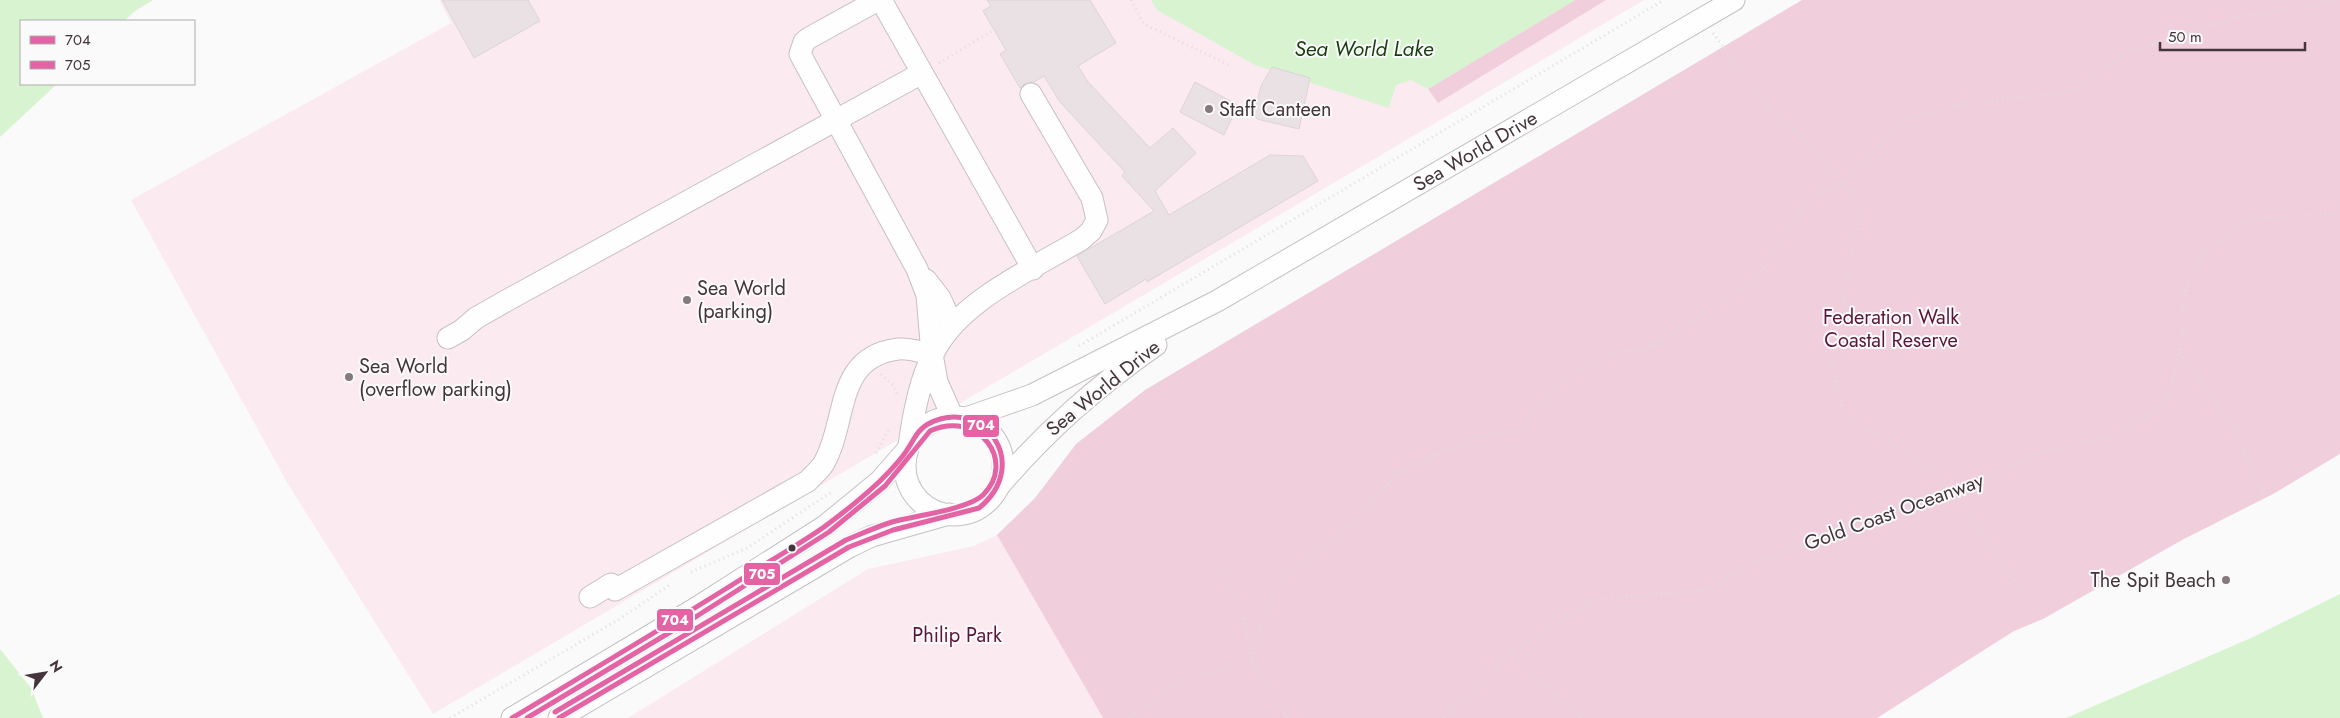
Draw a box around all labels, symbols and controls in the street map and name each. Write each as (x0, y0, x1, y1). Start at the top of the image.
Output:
legend (20, 20, 195, 85)
scale bar (2160, 20, 2305, 52)
text: 50 m (2168, 26, 2202, 48)
text: 704 (65, 29, 91, 51)
water label: Sea World Lake (1295, 34, 1434, 64)
text: 705 (65, 54, 90, 76)
place label: Staff Canteen (1219, 95, 1332, 124)
marker: Staff Canteen (1203, 103, 1215, 115)
street label: Sea World Drive (1408, 103, 1543, 198)
place label: Sea World (parking) (697, 274, 786, 326)
marker: Sea World (parking) (681, 294, 693, 306)
park label: Federation Walk Coastal Reserve (1823, 303, 1959, 355)
street label: Sea World Drive (1040, 333, 1166, 443)
place label: Sea World (overflow parking) (359, 352, 512, 404)
marker: Sea World (overflow parking) (343, 371, 355, 383)
line badge: 704 (962, 414, 1000, 438)
text: 704 (967, 415, 995, 435)
street label: Gold Coast Oceanway (1800, 466, 1988, 558)
unlabelled marker (787, 543, 797, 553)
line badge: 705 (743, 562, 781, 586)
text: 705 (749, 564, 775, 584)
place label: The Spit Beach (2090, 566, 2216, 595)
marker: The Spit Beach (2220, 574, 2232, 586)
line badge: 704 (656, 608, 694, 632)
text: 704 (661, 610, 689, 630)
park label: Philip Park (912, 621, 1002, 650)
north arrow (20, 648, 70, 698)
text: N (45, 656, 68, 676)

